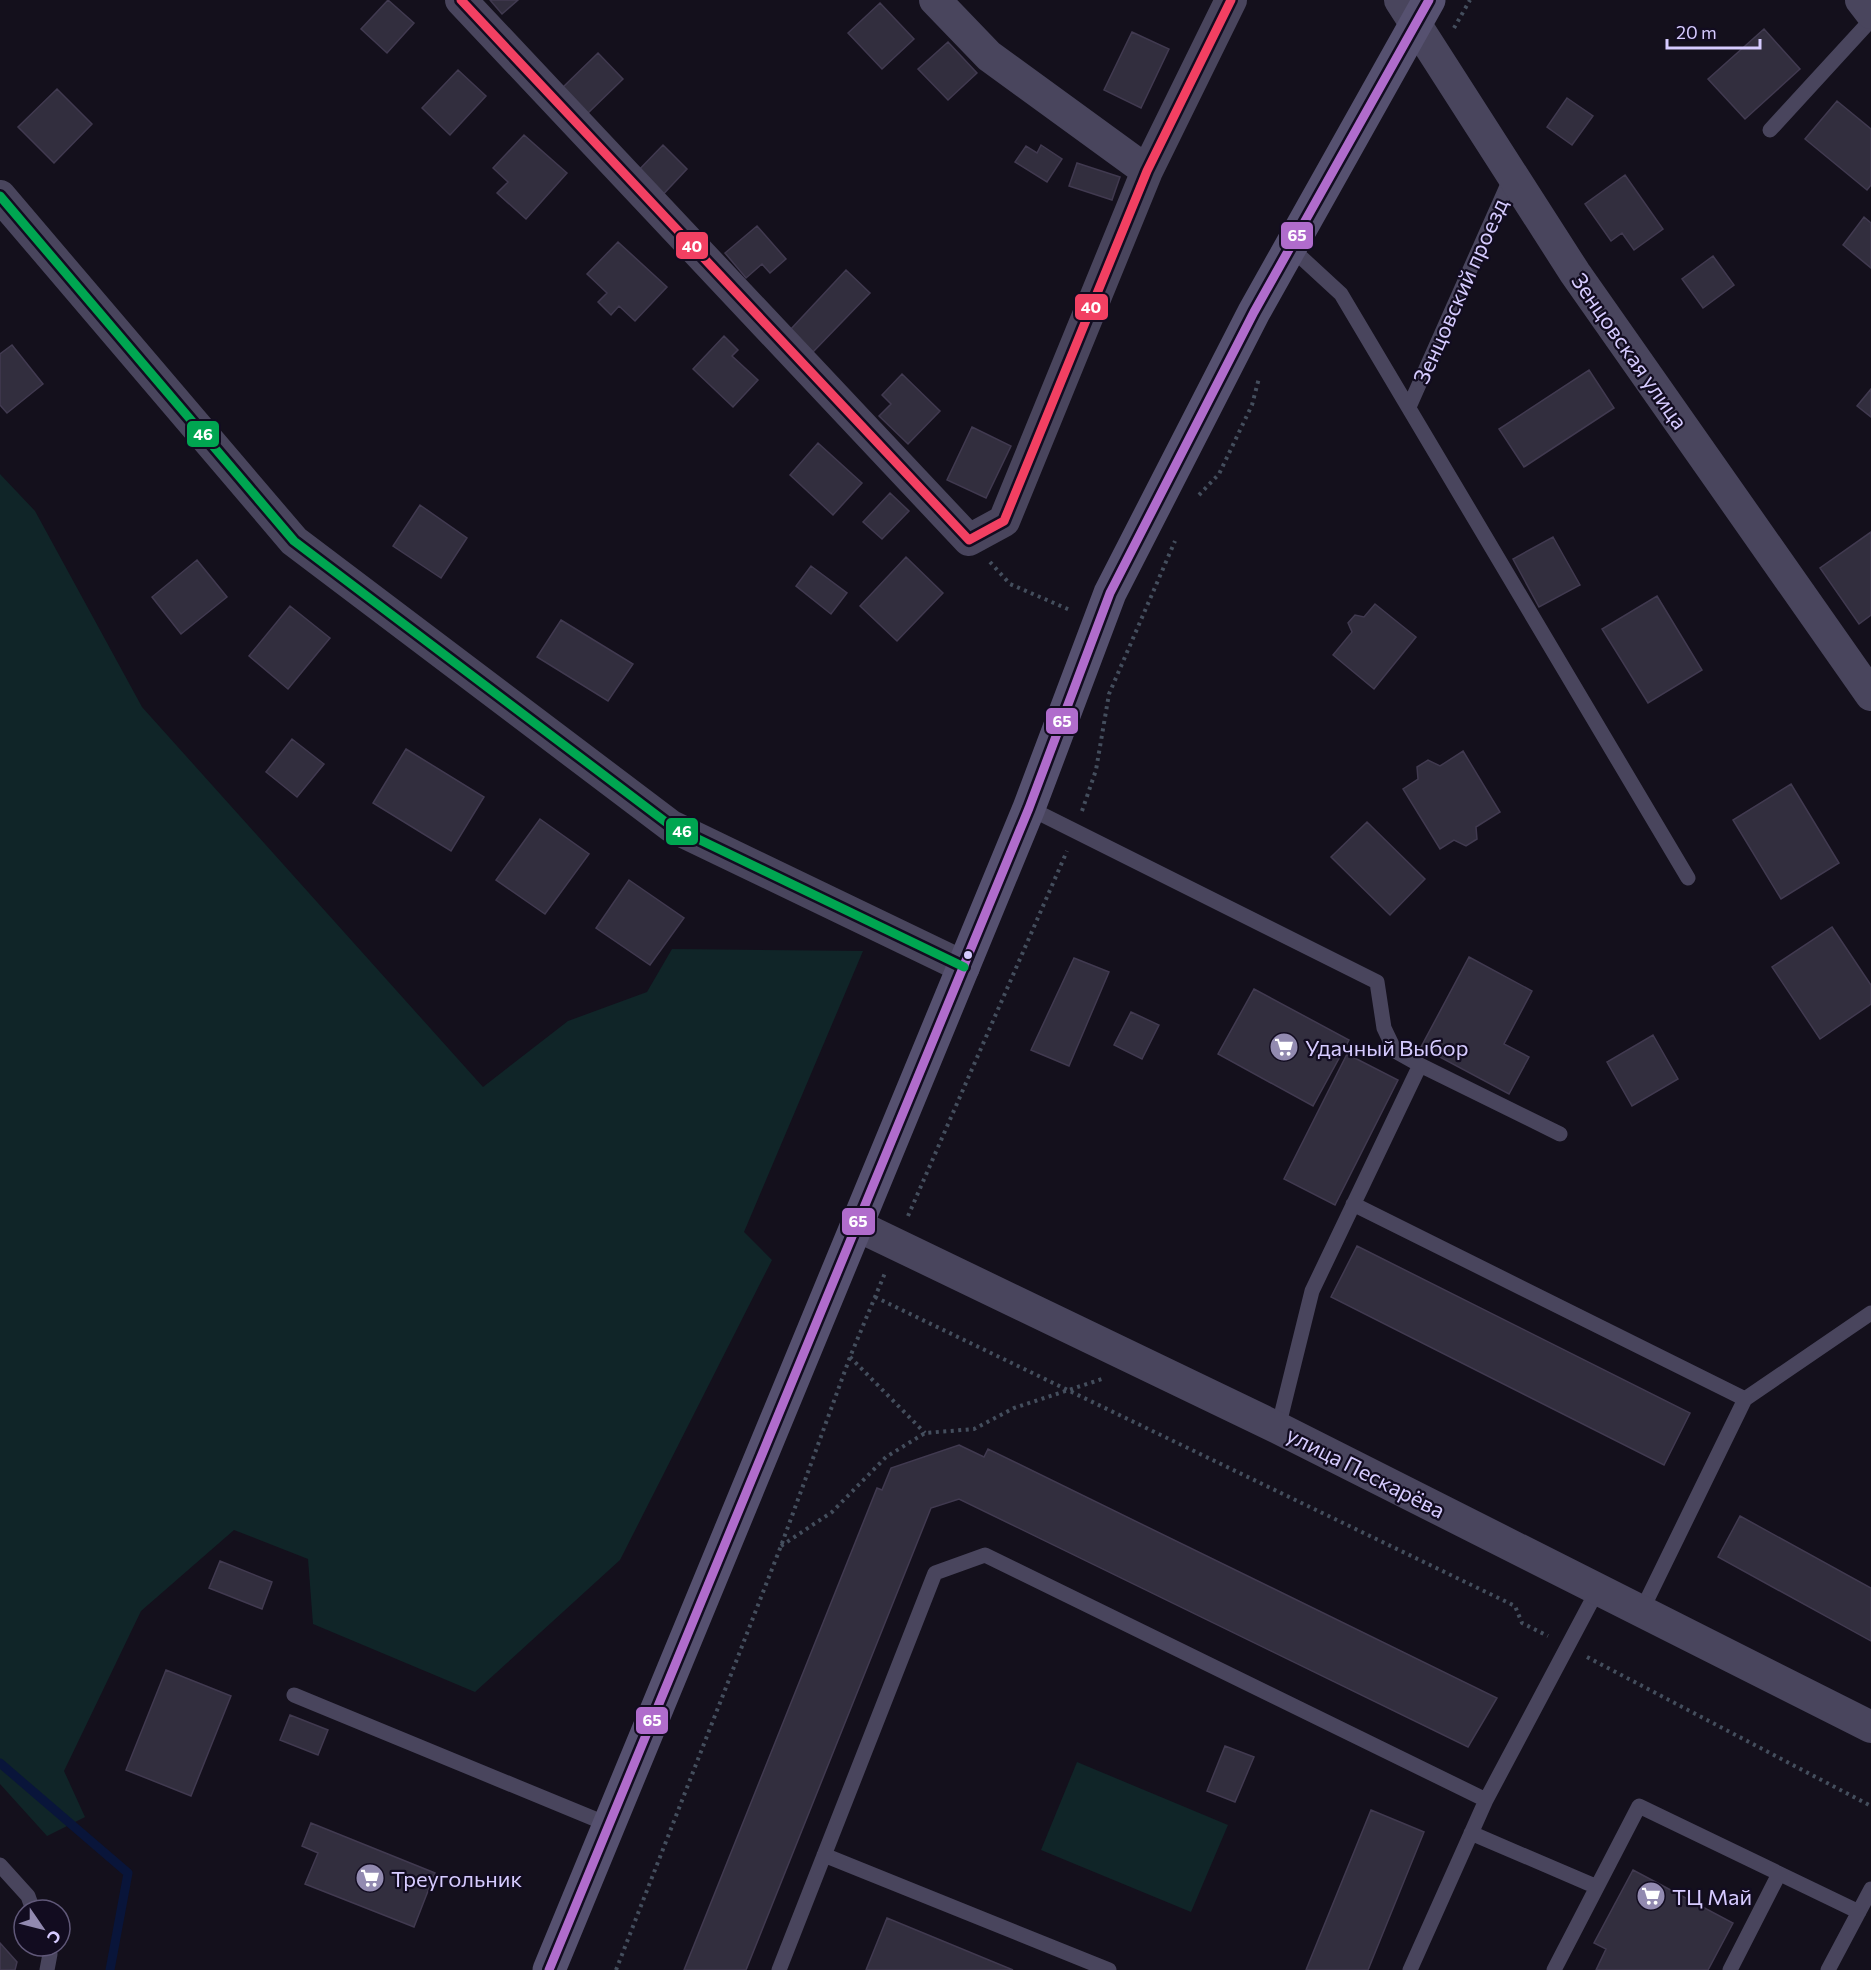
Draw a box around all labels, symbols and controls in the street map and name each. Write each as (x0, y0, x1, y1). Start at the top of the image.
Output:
scale bar (1667, 12, 1760, 50)
text: 20 m (1676, 21, 1717, 43)
street label: Зенцовский проезд (1407, 194, 1513, 388)
line badge: 65 (1280, 221, 1314, 250)
text: 65 (1287, 225, 1307, 244)
line badge: 40 (675, 231, 709, 260)
text: 40 (682, 236, 702, 255)
street label: Зенцовская улица (1566, 268, 1694, 434)
line badge: 40 (1074, 293, 1109, 321)
text: 40 (1081, 297, 1101, 316)
line badge: 46 (186, 420, 220, 448)
text: 46 (193, 424, 213, 443)
line badge: 65 (1045, 707, 1079, 735)
text: 65 (1052, 711, 1072, 730)
line badge: 46 (665, 817, 699, 846)
text: 46 (672, 821, 692, 840)
unlabelled marker (962, 949, 974, 961)
supermarket icon: Удачный Выбор (1268, 1031, 1300, 1063)
place label: Удачный Выбор (1305, 1034, 1469, 1061)
line badge: 65 (841, 1207, 876, 1236)
text: 65 (848, 1211, 868, 1230)
street label: улица Пескарёва (1282, 1420, 1450, 1524)
line badge: 65 (635, 1706, 669, 1735)
text: 65 (642, 1710, 662, 1729)
supermarket icon: Треугольник (354, 1862, 386, 1894)
place label: Треугольник (391, 1865, 522, 1892)
supermarket icon: ТЦ Май (1635, 1880, 1667, 1912)
place label: ТЦ Май (1672, 1883, 1752, 1910)
north arrow (12, 1898, 72, 1958)
text: С (44, 1927, 66, 1947)

